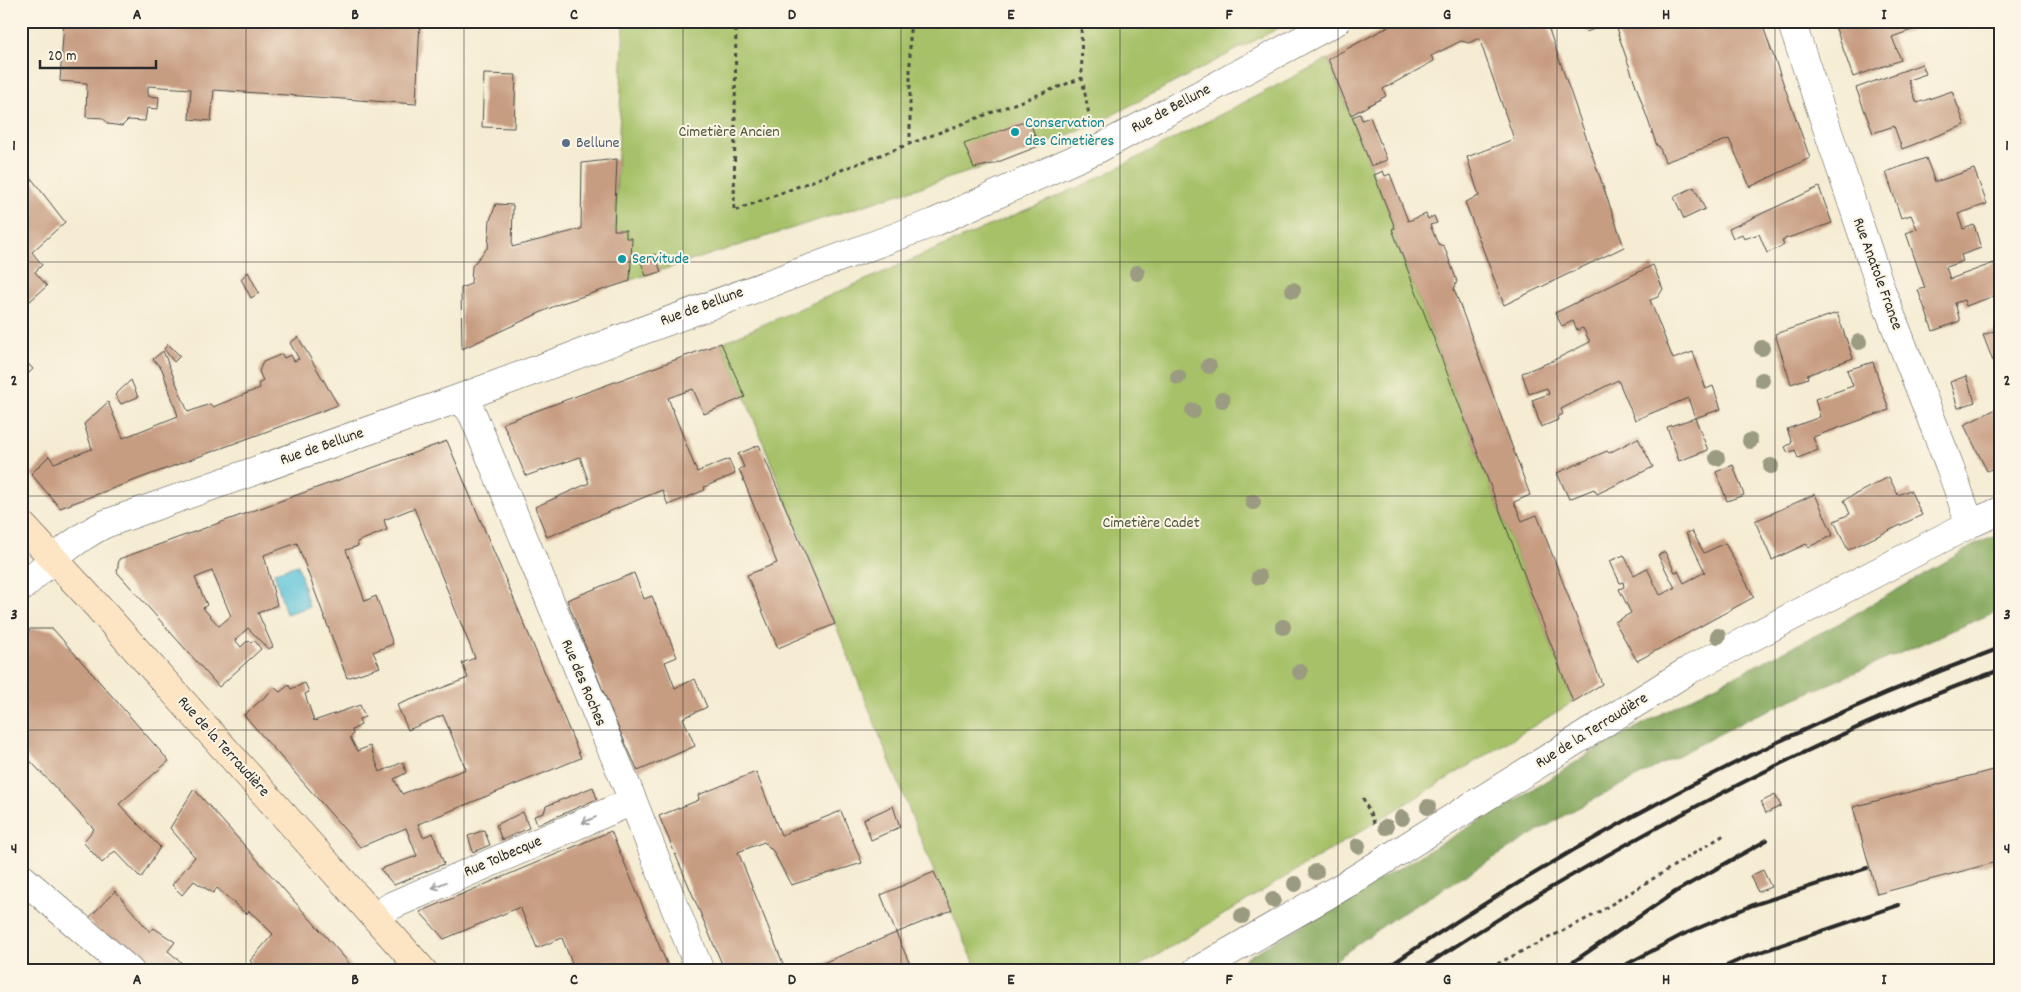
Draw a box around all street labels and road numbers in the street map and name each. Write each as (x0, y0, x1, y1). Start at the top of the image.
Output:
street label: Rue de Bellune (1127, 78, 1215, 140)
street label: Rue Anatole France (1846, 215, 1908, 333)
street label: Rue de Bellune (657, 281, 747, 333)
street label: Rue de Bellune (277, 422, 367, 472)
street label: Rue des Roches (554, 636, 612, 730)
street label: Rue de la Terraudière (1531, 687, 1653, 775)
street label: Rue de la Terraudière (171, 692, 275, 802)
street label: Rue Tolbecque (460, 830, 546, 884)

